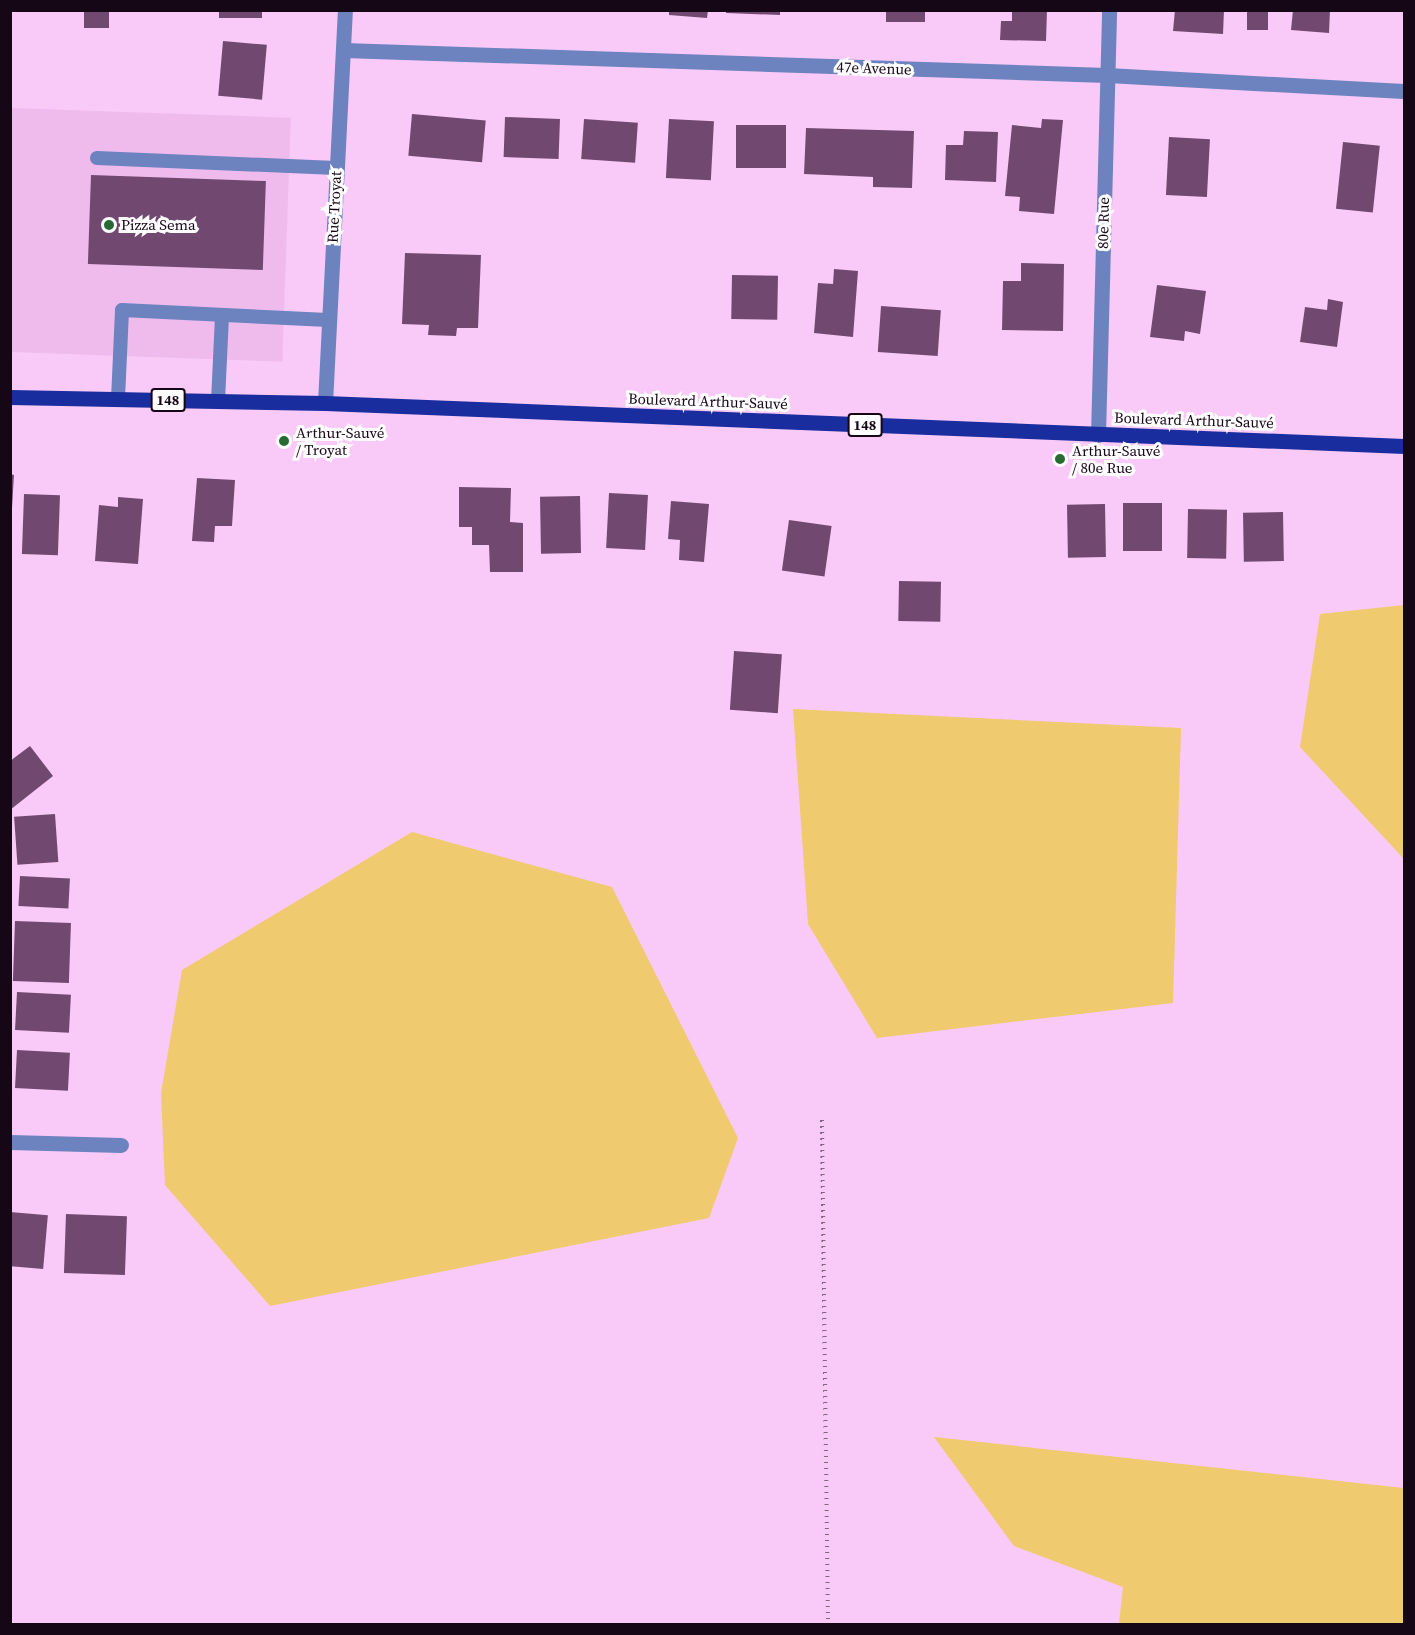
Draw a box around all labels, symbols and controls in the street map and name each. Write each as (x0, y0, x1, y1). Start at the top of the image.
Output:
street label: 47e Avenue (836, 58, 912, 78)
street label: Rue Troyat (323, 170, 345, 244)
street label: 80e Rue (1094, 197, 1112, 249)
place label: Pizza Sema (121, 216, 196, 234)
marker: Pizza Sema (102, 218, 116, 232)
road number: 148 (150, 389, 186, 411)
street label: Boulevard Arthur-Sauvé (628, 389, 788, 413)
street label: Boulevard Arthur-Sauvé (1114, 408, 1274, 432)
road number: 148 (847, 414, 883, 436)
place label: Arthur-Sauvé / Troyat (296, 423, 384, 458)
marker: Arthur-Sauvé / Troyat (277, 434, 291, 448)
place label: Arthur-Sauvé / 80e Rue (1072, 441, 1160, 476)
marker: Arthur-Sauvé / 80e Rue (1053, 452, 1067, 466)

